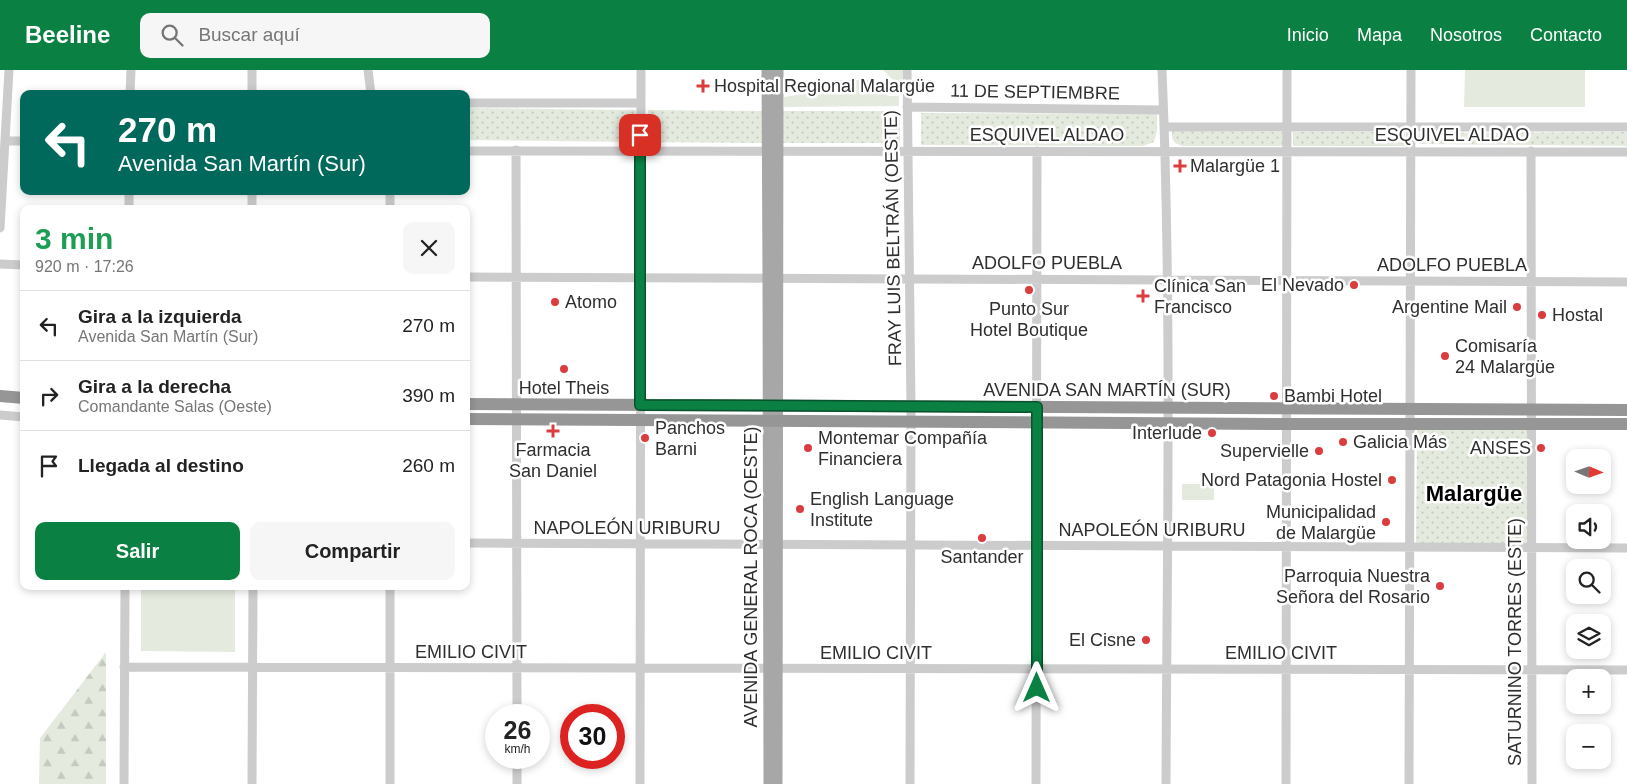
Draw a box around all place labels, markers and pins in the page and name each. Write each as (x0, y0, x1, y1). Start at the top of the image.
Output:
place label: Hospital Regional Malargüe (714, 76, 935, 96)
marker: Hospital Regional Malargüe (696, 79, 710, 93)
pin (619, 114, 661, 156)
place label: Malargüe 1 (1190, 156, 1280, 176)
marker: Malargüe 1 (1174, 160, 1186, 172)
place label: El Nevado (1261, 275, 1344, 295)
place label: Clínica San Francisco (1154, 276, 1246, 317)
marker: El Nevado (1348, 279, 1360, 291)
marker: Punto Sur Hotel Boutique (1023, 284, 1035, 296)
marker: Clínica San Francisco (1136, 289, 1150, 303)
place label: Atomo (565, 292, 617, 312)
marker: Atomo (549, 296, 561, 308)
place label: Argentine Mail (1392, 297, 1507, 317)
place label: Punto Sur Hotel Boutique (970, 299, 1088, 340)
marker: Argentine Mail (1511, 301, 1523, 313)
place label: Hostal (1552, 305, 1603, 325)
marker: Hostal (1536, 309, 1548, 321)
place label: Comisaría 24 Malargüe (1455, 336, 1555, 377)
marker: Comisaría 24 Malargüe (1439, 350, 1451, 362)
marker: Hotel Theis (558, 363, 570, 375)
place label: Hotel Theis (519, 378, 609, 398)
place label: Bambi Hotel (1284, 386, 1382, 406)
marker: Bambi Hotel (1268, 390, 1280, 402)
place label: Panchos Barni (655, 418, 725, 459)
place label: Interlude (1132, 423, 1202, 443)
marker: Farmacia San Daniel (547, 425, 559, 437)
marker: Interlude (1206, 427, 1218, 439)
place label: Montemar Compañía Financiera (818, 428, 988, 469)
marker: Panchos Barni (639, 432, 651, 444)
place label: Galicia Más (1353, 432, 1447, 452)
marker: Galicia Más (1337, 436, 1349, 448)
place label: ANSES (1470, 438, 1531, 458)
place label: Farmacia San Daniel (509, 440, 597, 481)
place label: Supervielle (1220, 441, 1309, 461)
marker: Montemar Compañía Financiera (802, 442, 814, 454)
marker: ANSES (1535, 442, 1547, 454)
marker: Supervielle (1313, 445, 1325, 457)
place label: Nord Patagonia Hostel (1201, 470, 1382, 490)
marker: Nord Patagonia Hostel (1386, 474, 1398, 486)
place label: English Language Institute (810, 489, 954, 530)
place label: Municipalidad de Malargüe (1266, 502, 1376, 543)
marker: English Language Institute (794, 503, 806, 515)
marker: Municipalidad de Malargüe (1380, 516, 1392, 528)
marker: Santander (976, 532, 988, 544)
place label: Santander (940, 547, 1024, 567)
place label: Parroquia Nuestra Señora del Rosario (1276, 566, 1431, 607)
marker: Parroquia Nuestra Señora del Rosario (1434, 580, 1446, 592)
place label: El Cisne (1069, 630, 1136, 650)
marker: El Cisne (1140, 634, 1152, 646)

